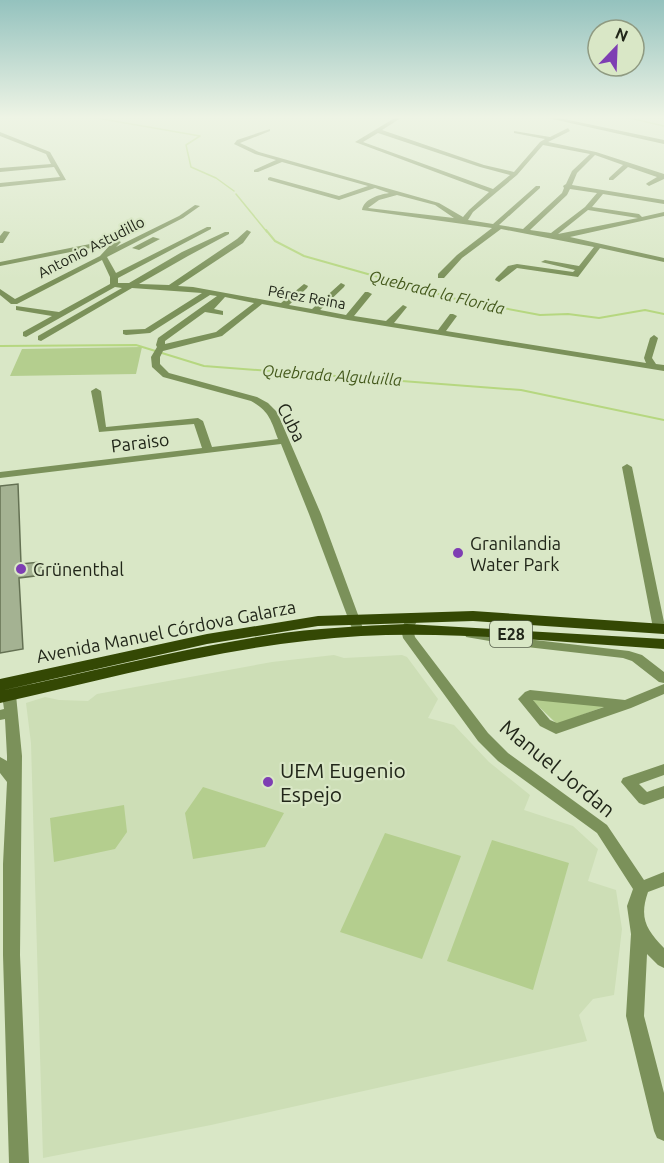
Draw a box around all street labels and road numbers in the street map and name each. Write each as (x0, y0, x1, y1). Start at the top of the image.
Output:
street label: Antonio Astudillo (35, 213, 147, 281)
street label: Pérez Reina (267, 282, 347, 312)
street label: Cuba (274, 399, 310, 445)
street label: Paraiso (110, 429, 170, 455)
street label: Avenida Manuel Córdova Galarza (35, 596, 297, 666)
road number: E28 (490, 621, 532, 647)
street label: Manuel Jordan (496, 714, 620, 822)

